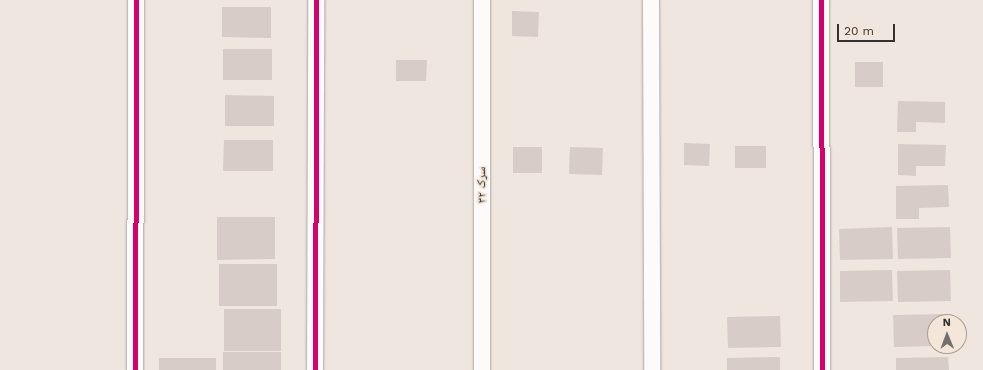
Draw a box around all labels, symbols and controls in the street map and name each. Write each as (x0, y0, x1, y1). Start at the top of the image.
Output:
scale bar (839, 16, 897, 42)
text: 20 m (844, 24, 874, 38)
street label: سرک ۳۲ (475, 167, 489, 203)
north arrow (927, 314, 967, 354)
text: N (943, 316, 951, 329)

